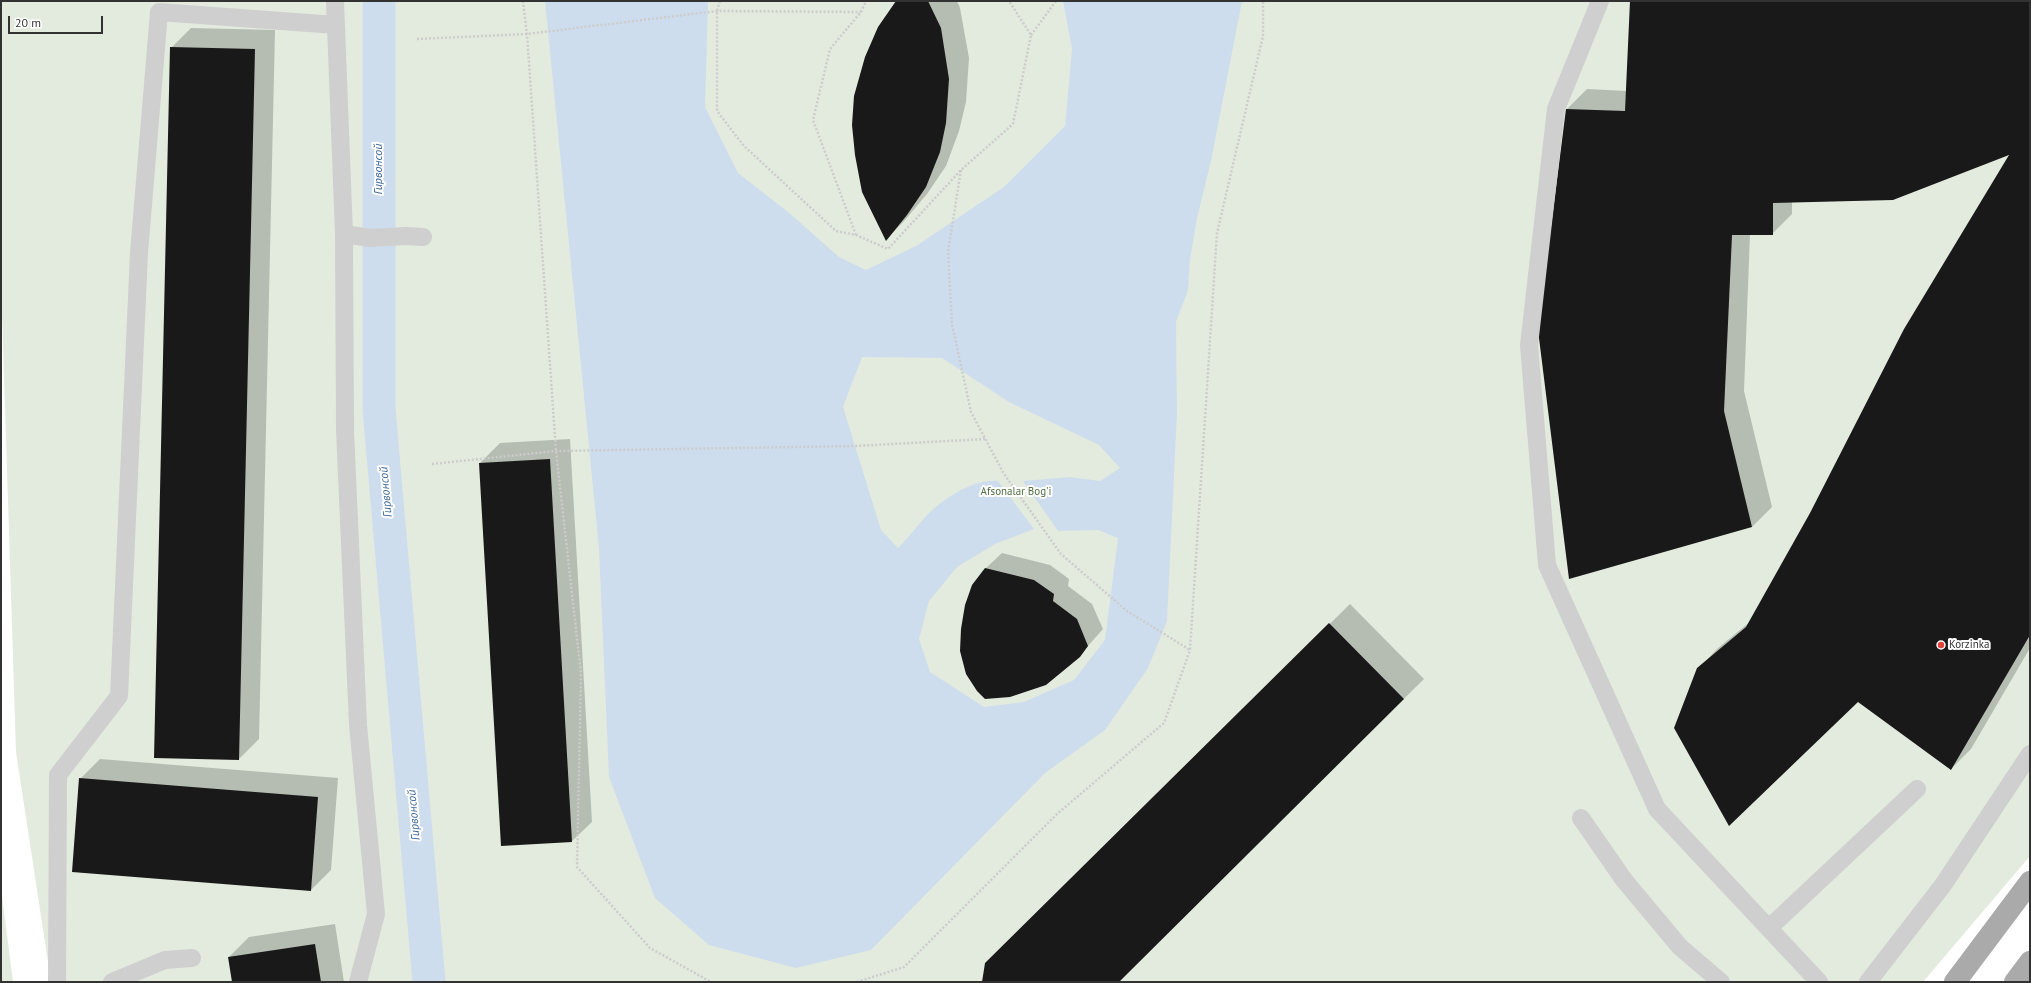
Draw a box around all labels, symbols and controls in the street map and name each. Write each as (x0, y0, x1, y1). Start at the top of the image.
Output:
scale bar (10, 8, 105, 34)
text: 20 m (15, 15, 41, 30)
water label: Гирвонсой (372, 144, 386, 194)
water label: Гирвонсой (377, 466, 395, 518)
park label: Afsonalar Bog'i (981, 485, 1051, 499)
place label: Korzinka (1949, 638, 1989, 652)
marker: Korzinka (1936, 640, 1946, 650)
water label: Гирвонсой (405, 789, 423, 841)

